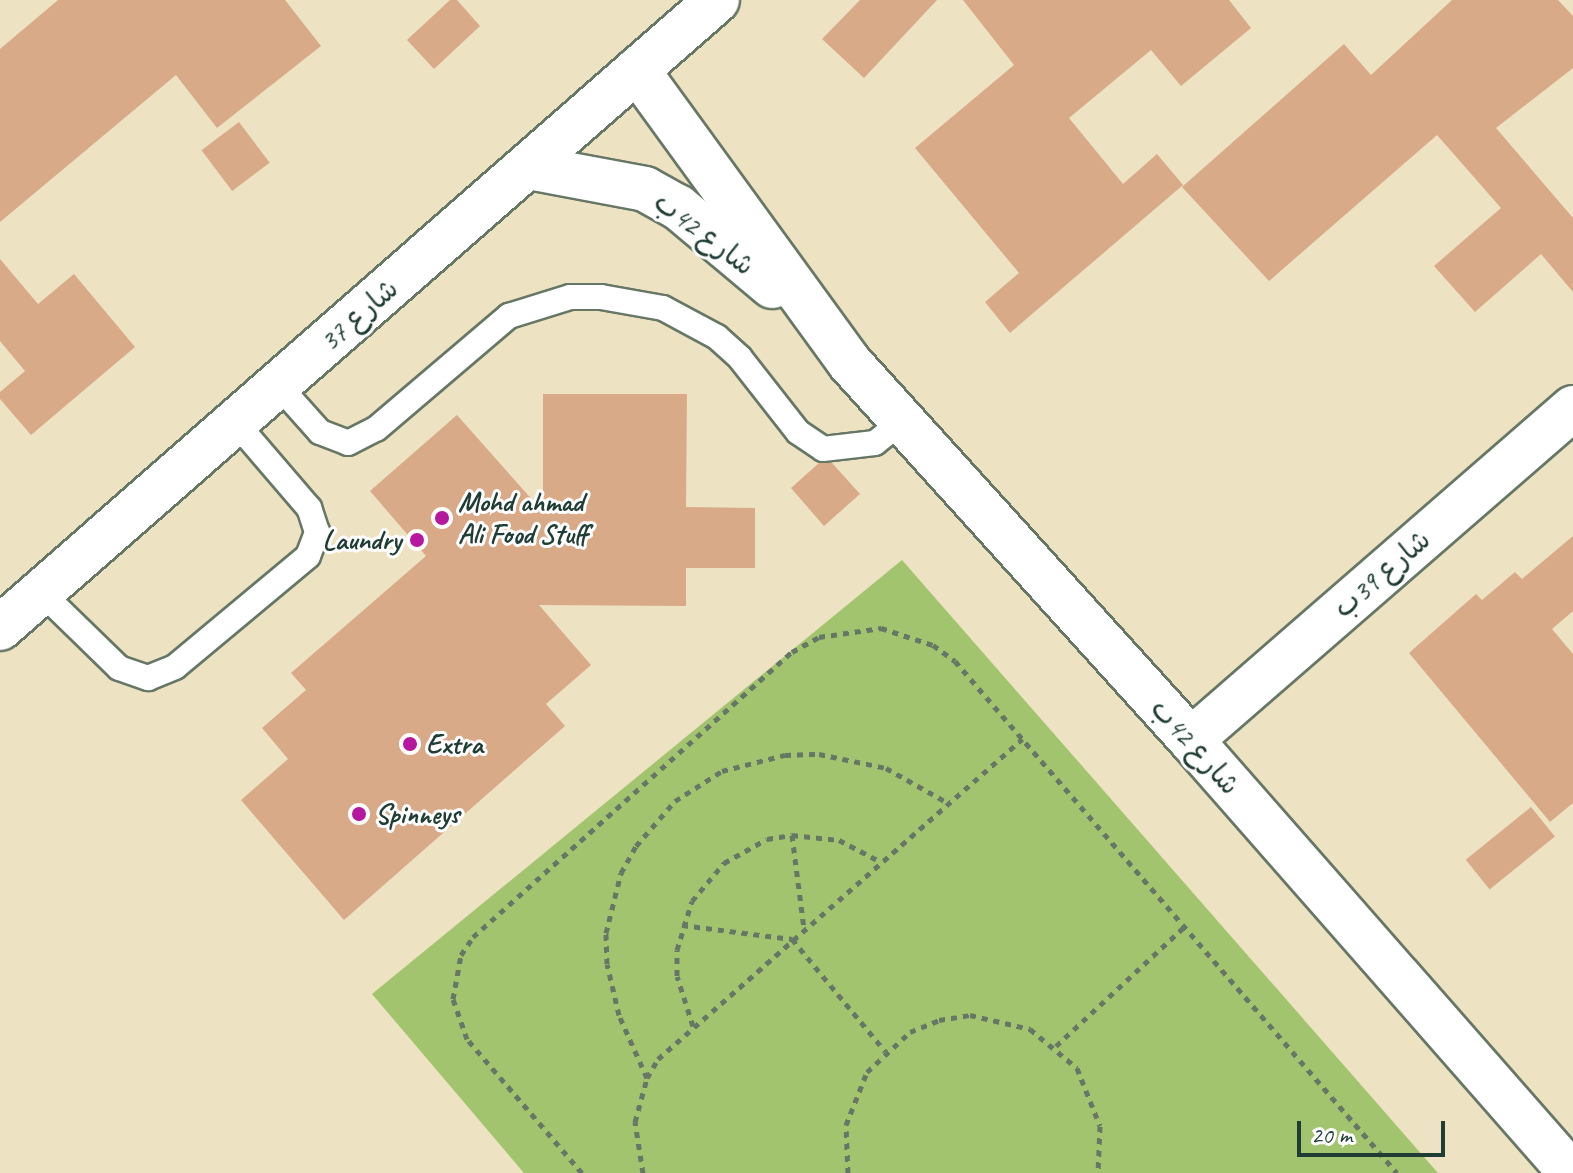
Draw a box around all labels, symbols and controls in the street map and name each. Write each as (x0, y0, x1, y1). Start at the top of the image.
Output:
street label: شارع 42ب (647, 185, 761, 283)
street label: شارع 37 (313, 272, 405, 358)
place label: Mohd ahmad Ali Food Stuff (458, 485, 588, 551)
marker: Mohd ahmad Ali Food Stuff (433, 509, 451, 527)
place label: Laundry (322, 523, 401, 557)
street label: شارع 39ب (1327, 523, 1437, 625)
marker: Laundry (408, 531, 426, 549)
street label: شارع 42ب (1143, 692, 1247, 802)
place label: Extra (426, 727, 483, 761)
marker: Extra (401, 735, 419, 753)
place label: Spinneys (375, 797, 459, 831)
marker: Spinneys (350, 805, 368, 823)
scale bar (1301, 1105, 1449, 1155)
text: 20 m (1311, 1120, 1352, 1150)

